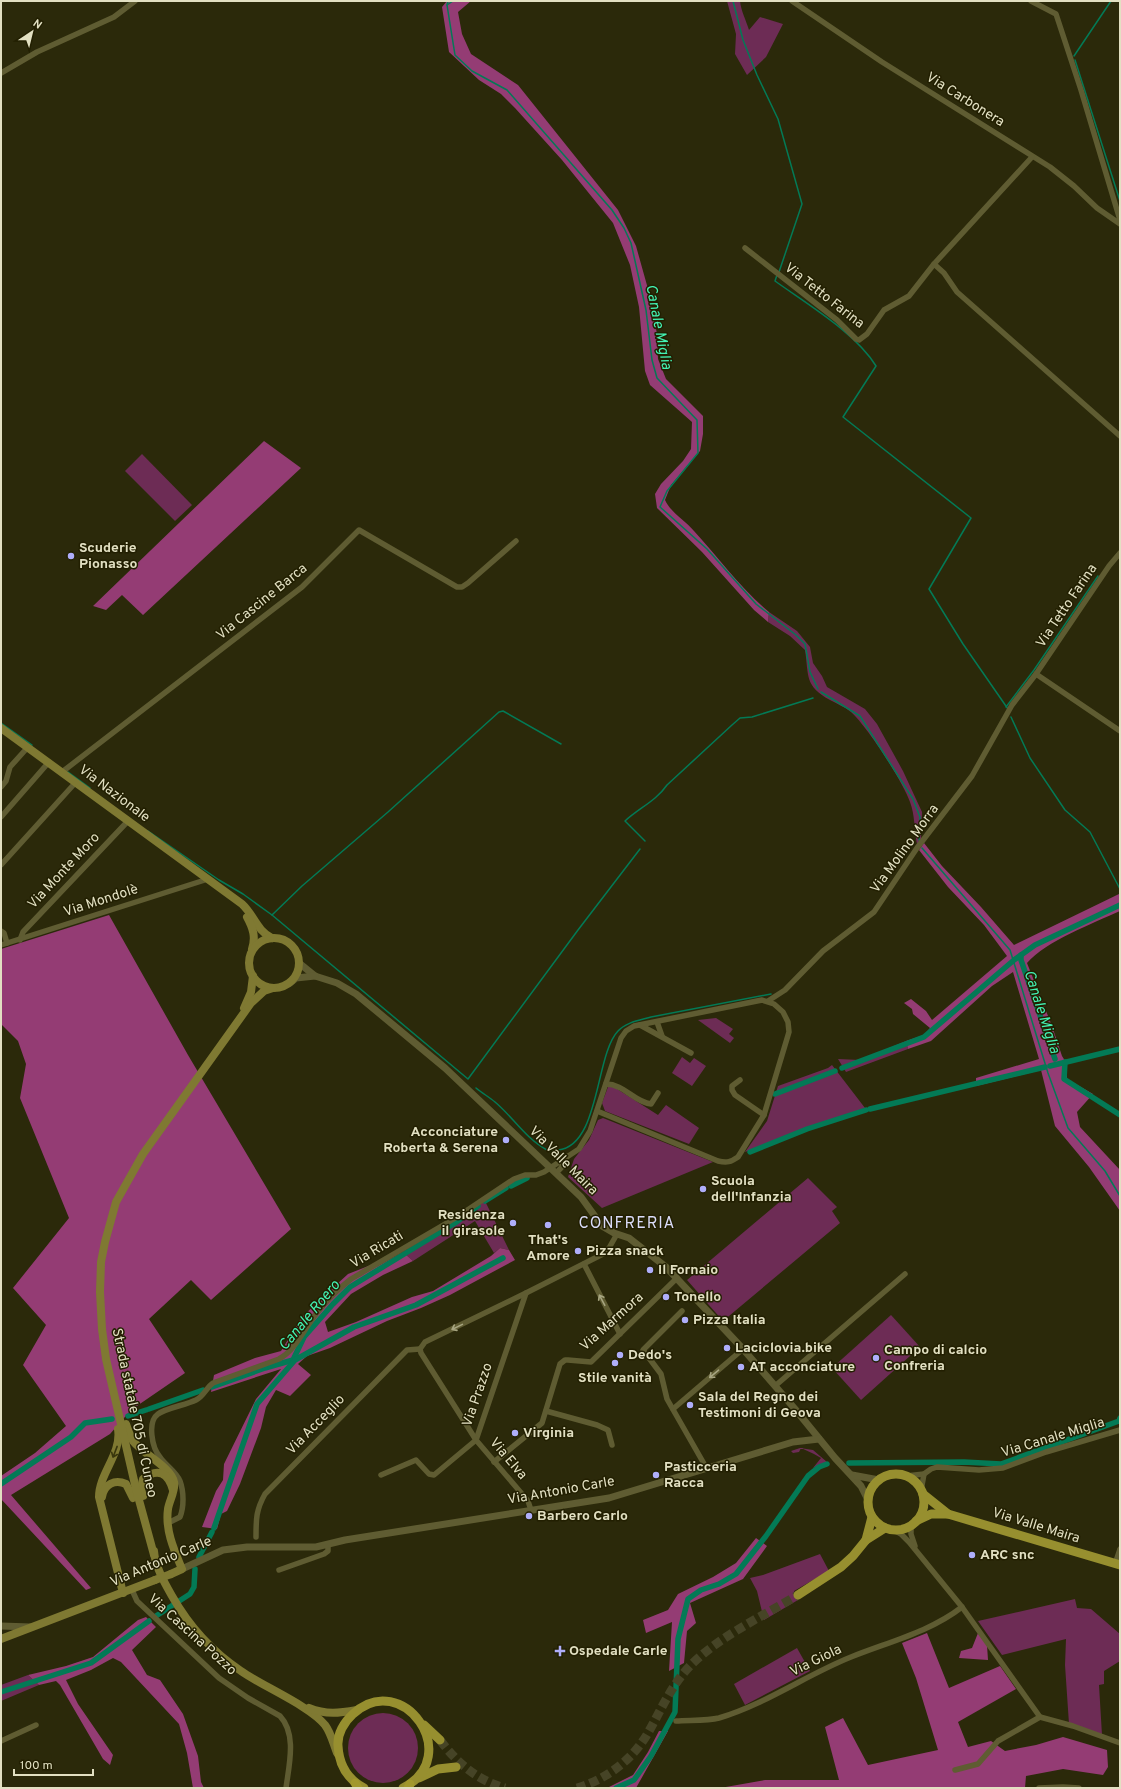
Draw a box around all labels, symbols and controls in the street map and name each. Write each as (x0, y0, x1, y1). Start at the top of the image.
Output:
north arrow (12, 12, 52, 52)
text: N (30, 17, 44, 33)
street label: Via Carbonera (923, 69, 1007, 131)
street label: Via Tetto Farina (781, 259, 867, 333)
water label: Canale Miglia (640, 283, 676, 372)
place label: Scuderie Pionasso (79, 540, 137, 573)
marker: Scuderie Pionasso (66, 551, 76, 561)
street label: Via Cascine Barca (213, 560, 311, 644)
street label: Via Tetto Farina (1033, 561, 1101, 651)
street label: Via Nazionale (75, 762, 153, 826)
street label: Via Molino Morra (867, 801, 943, 897)
street label: Via Monte Moro (24, 829, 104, 913)
street label: Via Mondolè (62, 881, 140, 921)
water label: Canale Miglia (1019, 968, 1063, 1056)
street label: Via Valle Maira (525, 1123, 601, 1199)
place label: Acconciature Roberta & Serena (383, 1124, 498, 1157)
marker: Acconciature Roberta & Serena (501, 1135, 511, 1145)
place label: Scuola dell'Infanzia (711, 1173, 791, 1206)
marker: Scuola dell'Infanzia (698, 1184, 708, 1194)
place label: Residenza il girasole (438, 1207, 505, 1240)
district label: CONFRERIA (579, 1214, 675, 1234)
marker: Residenza il girasole (508, 1218, 518, 1228)
marker: That's Amore (543, 1220, 553, 1230)
street label: Via Ricati (347, 1228, 407, 1272)
place label: That's Amore (526, 1232, 570, 1265)
place label: Pizza snack (586, 1243, 664, 1260)
marker: Pizza snack (573, 1246, 583, 1256)
place label: Il Fornaio (658, 1262, 718, 1279)
marker: Il Fornaio (645, 1265, 655, 1275)
water label: Canale Roero (275, 1277, 345, 1355)
street label: Via Marmora (577, 1289, 647, 1355)
place label: Tonello (674, 1289, 721, 1306)
marker: Tonello (661, 1292, 671, 1302)
one-way arrow (598, 1294, 606, 1306)
place label: Pizza Italia (693, 1312, 766, 1329)
marker: Pizza Italia (680, 1315, 690, 1325)
one-way arrow (452, 1324, 464, 1331)
street label: Strada statale 705 di Cuneo (108, 1327, 160, 1499)
place label: Laciclovia.bike (735, 1340, 832, 1357)
place label: Campo di calcio Confreria (884, 1342, 987, 1375)
marker: Laciclovia.bike (722, 1343, 732, 1353)
place label: Dedo's (628, 1347, 672, 1364)
marker: Dedo's (615, 1350, 625, 1360)
marker: Campo di calcio Confreria (871, 1353, 881, 1363)
marker: Stile vanità (610, 1358, 620, 1368)
place label: AT acconciature (749, 1359, 855, 1376)
street label: Via Prazzo (459, 1361, 497, 1429)
marker: AT acconciature (736, 1362, 746, 1372)
place label: Stile vanità (578, 1370, 652, 1387)
one-way arrow (708, 1370, 719, 1379)
place label: Sala del Regno dei Testimoni di Geova (698, 1389, 821, 1422)
street label: Via Acceglio (283, 1391, 349, 1459)
marker: Sala del Regno dei Testimoni di Geova (685, 1400, 695, 1410)
street label: Via Canale Miglia (999, 1414, 1107, 1462)
place label: Virginia (523, 1425, 574, 1442)
marker: Virginia (510, 1428, 520, 1438)
street label: Via Elva (486, 1435, 530, 1483)
one-way arrow (110, 1446, 118, 1458)
place label: Pasticceria Racca (664, 1459, 737, 1492)
marker: Pasticceria Racca (651, 1470, 661, 1480)
street label: Via Antonio Carle (506, 1473, 616, 1509)
street label: Via Valle Maira (990, 1505, 1082, 1547)
place label: Barbero Carlo (537, 1508, 628, 1525)
marker: Barbero Carlo (524, 1511, 534, 1521)
street label: Via Antonio Carle (108, 1533, 214, 1591)
place label: ARC snc (980, 1547, 1035, 1564)
marker: ARC snc (967, 1550, 977, 1560)
street label: Via Cascina Pozzo (144, 1591, 240, 1679)
street label: Via Giola (787, 1641, 845, 1681)
place label: Ospedale Carle (569, 1643, 668, 1660)
marker: Ospedale Carle (554, 1645, 566, 1657)
scale bar (14, 1751, 93, 1777)
text: 100 m (20, 1758, 53, 1774)

